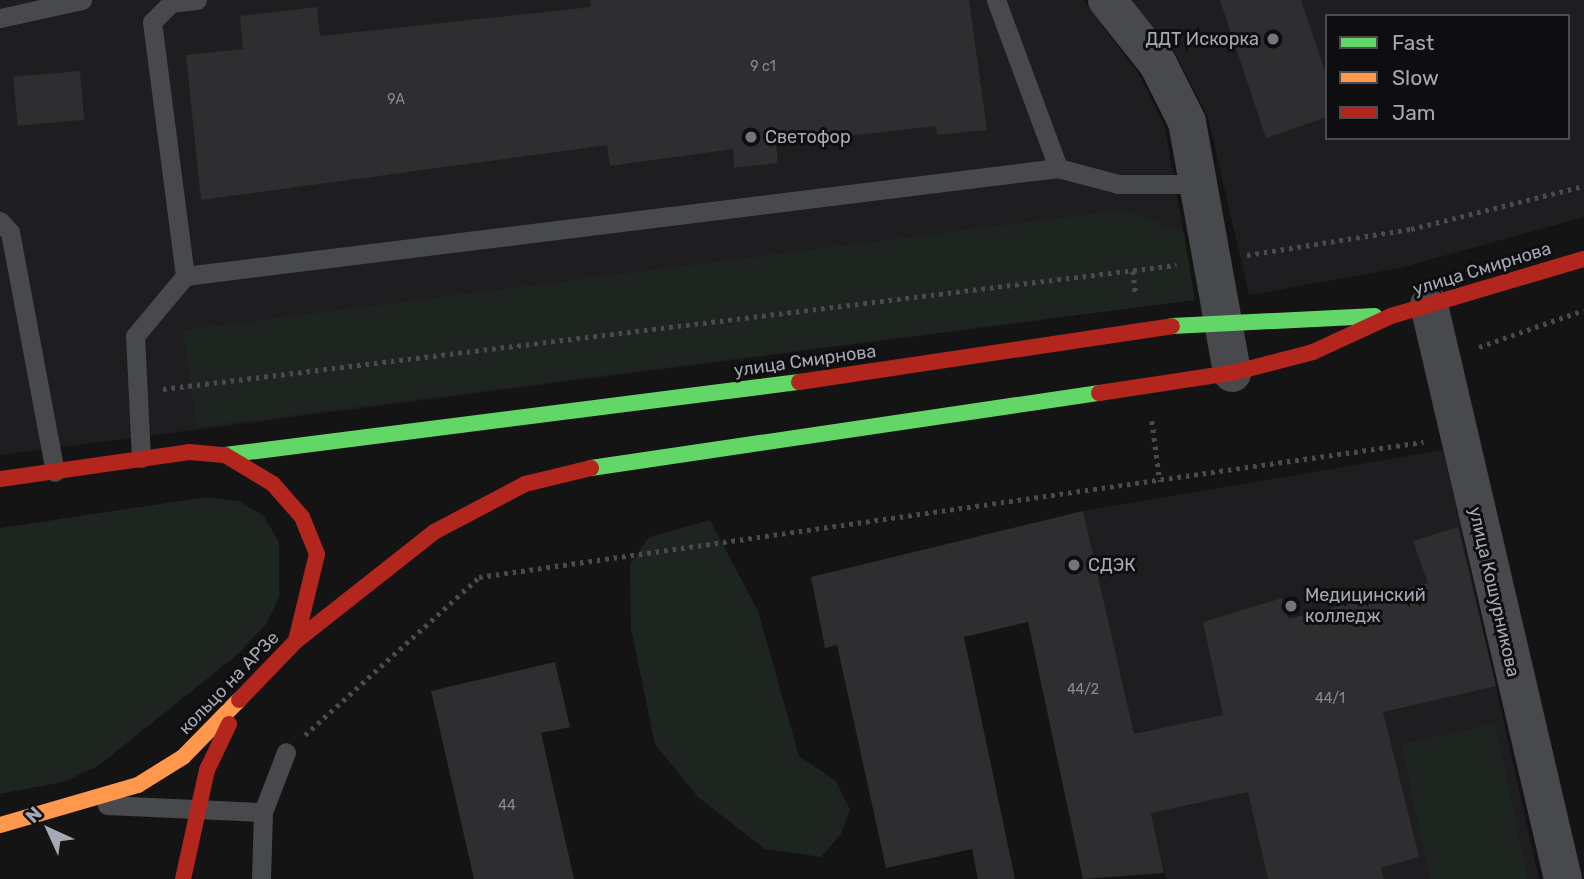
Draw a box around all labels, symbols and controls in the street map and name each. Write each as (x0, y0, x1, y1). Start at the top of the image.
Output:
legend (1325, 14, 1570, 140)
place label: ДДТ Искорка (1146, 28, 1259, 50)
text: Fast (1392, 30, 1434, 55)
marker: ДДТ Искорка (1265, 31, 1281, 47)
house number: 9 с1 (750, 59, 776, 75)
text: Slow (1392, 65, 1439, 90)
house number: 9А (387, 92, 405, 108)
text: Jam (1392, 100, 1436, 125)
place label: Светофор (765, 126, 851, 148)
marker: Светофор (743, 129, 759, 145)
street label: улица Смирнова (1410, 238, 1554, 300)
street label: улица Смирнова (732, 340, 878, 382)
street label: улица Кошурникова (1464, 505, 1524, 679)
place label: СДЭК (1088, 554, 1136, 576)
marker: СДЭК (1066, 557, 1082, 573)
place label: Медицинский колледж (1305, 585, 1426, 628)
marker: Медицинский колледж (1283, 598, 1299, 614)
street label: кольцо на АРЗе (174, 627, 284, 739)
house number: 44/2 (1067, 682, 1099, 698)
house number: 44/1 (1315, 691, 1345, 707)
north arrow (14, 795, 84, 865)
house number: 44 (498, 798, 516, 814)
text: N (21, 802, 47, 828)

